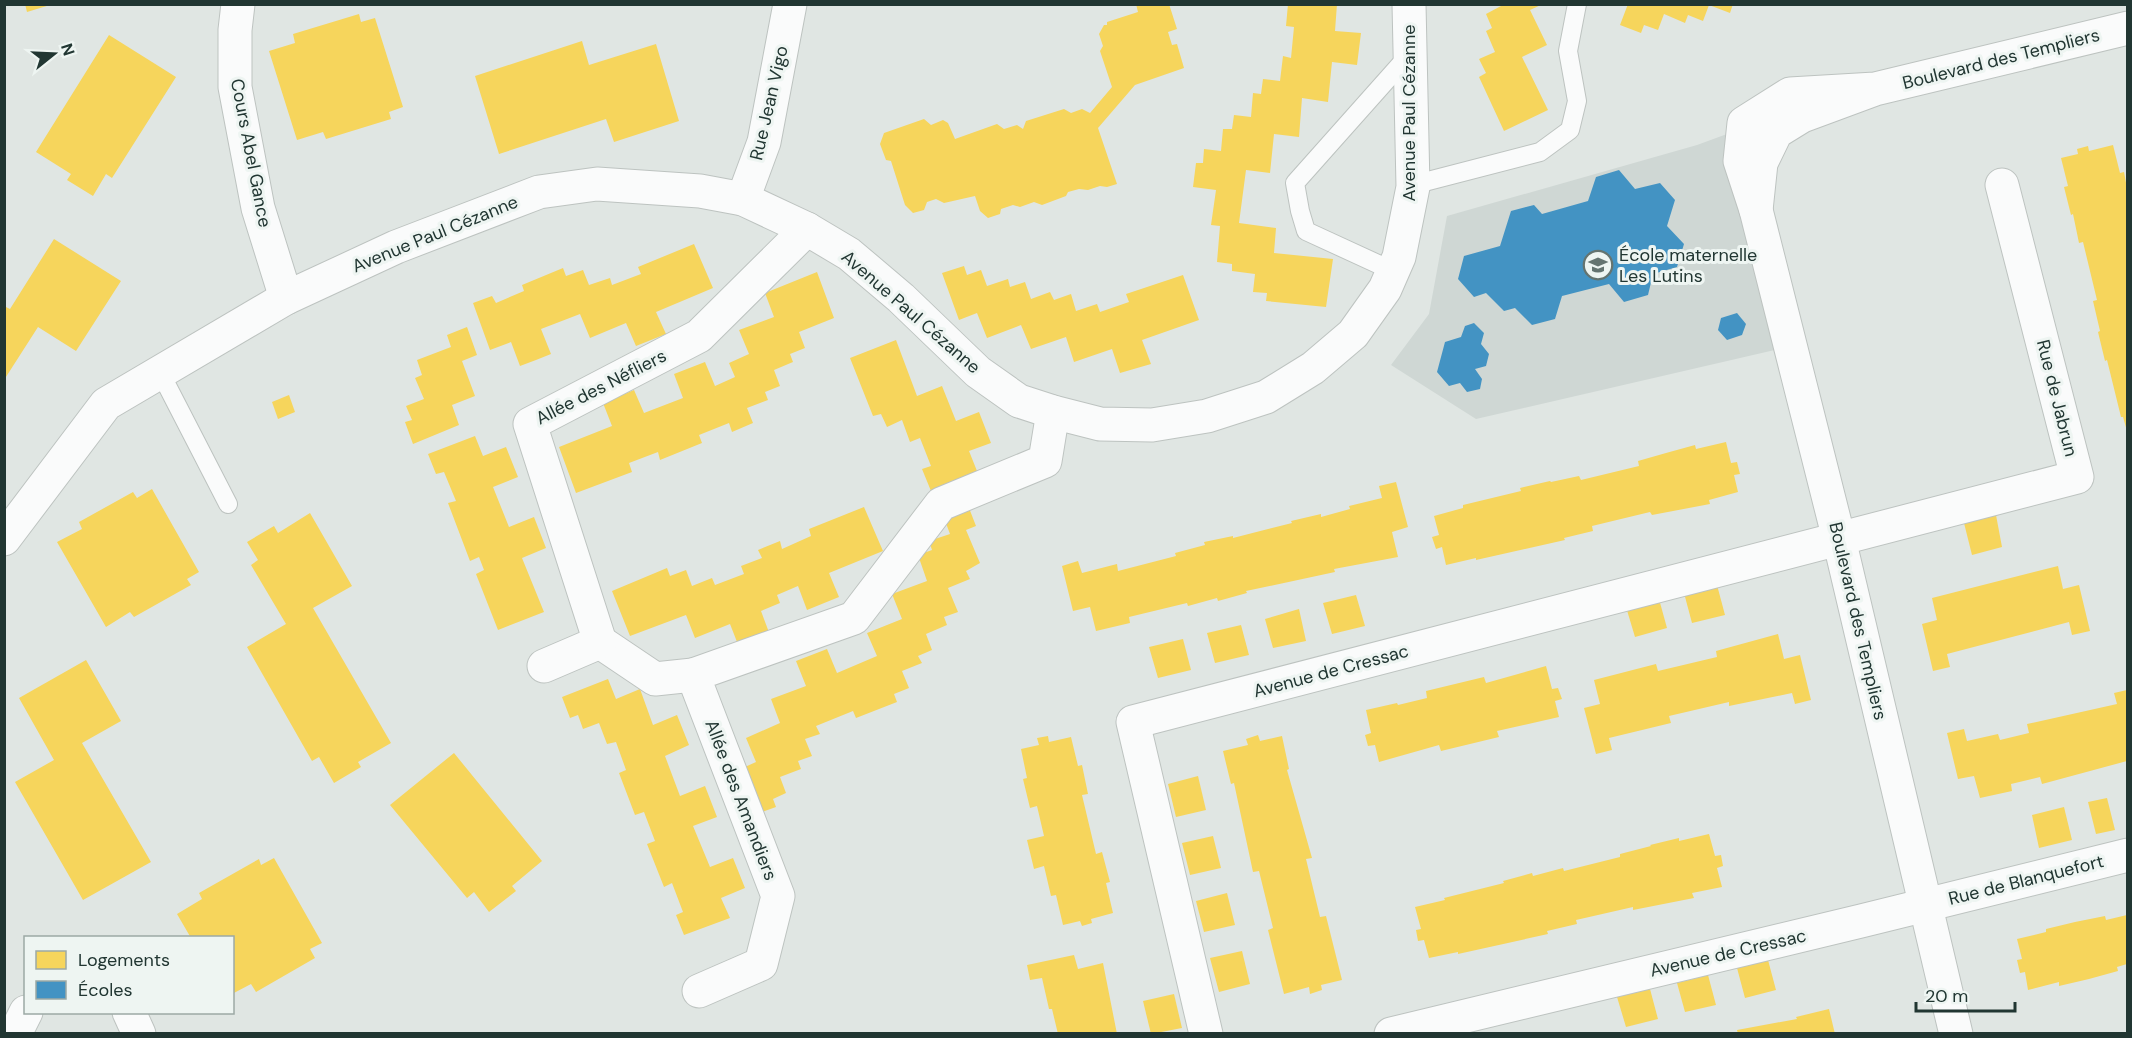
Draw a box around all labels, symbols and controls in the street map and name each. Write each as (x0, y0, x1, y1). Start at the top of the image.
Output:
street label: Boulevard des Templiers (1900, 23, 2102, 95)
north arrow (24, 24, 84, 84)
street label: Avenue Paul Cézanne (1397, 25, 1421, 201)
text: N (56, 41, 80, 58)
street label: Rue Jean Vigo (744, 43, 794, 163)
street label: Cours Abel Gance (225, 77, 277, 229)
street label: Avenue Paul Cézanne (348, 190, 522, 278)
place label: École maternelle Les Lutins (1619, 243, 1757, 288)
street label: Avenue Paul Cézanne (836, 245, 986, 379)
school or university icon: École maternelle Les Lutins (1582, 249, 1614, 281)
street label: Rue de Jabrun (2031, 337, 2083, 459)
street label: Allée des Néfliers (532, 344, 670, 430)
street label: Boulevard des Templiers (1824, 520, 1892, 722)
street label: Avenue de Cressac (1251, 639, 1411, 703)
street label: Allée des Amandiers (699, 716, 783, 884)
street label: Rue de Blanquefort (1946, 849, 2106, 911)
street label: Avenue de Cressac (1647, 923, 1809, 983)
legend (24, 936, 234, 1014)
text: Logements (78, 948, 170, 972)
scale bar (1916, 975, 2015, 1013)
text: Écoles (78, 978, 132, 1002)
text: 20 m (1925, 984, 1968, 1008)

